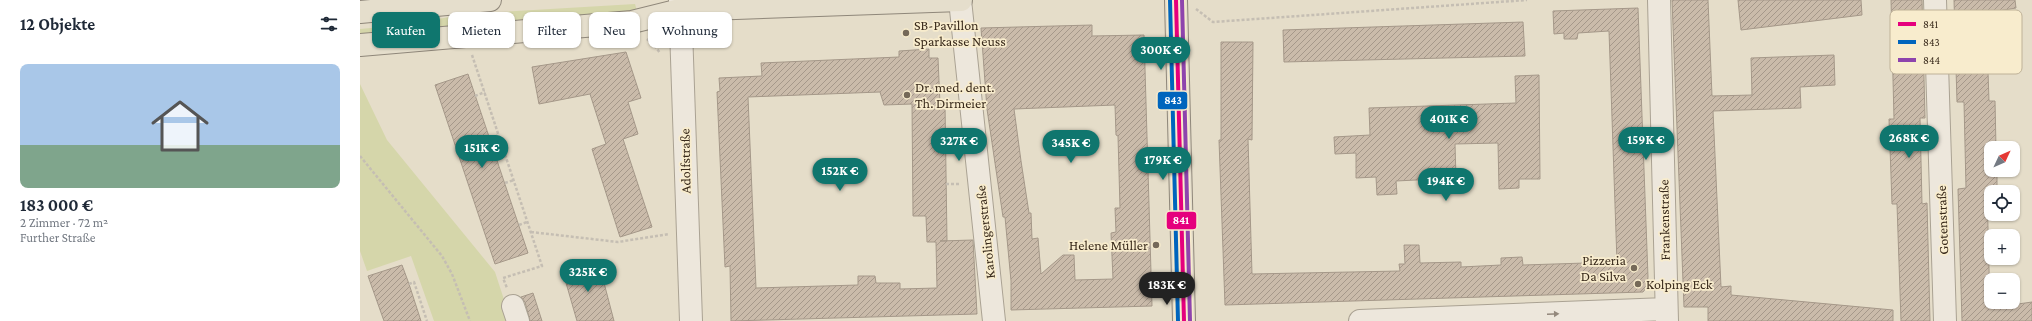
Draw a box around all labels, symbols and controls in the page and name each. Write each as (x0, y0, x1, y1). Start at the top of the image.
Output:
legend (1890, 10, 2022, 74)
chip: Kaufen (372, 12, 440, 48)
chip: Mieten (448, 12, 515, 48)
chip: Filter (523, 12, 581, 48)
chip: Neu (589, 12, 640, 48)
chip: Wohnung (648, 12, 732, 48)
icon: filters (318, 13, 340, 35)
text: 12 Objekte (20, 15, 95, 34)
place label: SB-Pavillon Sparkasse Neuss (914, 17, 1006, 49)
text: 841 (1923, 18, 1939, 30)
marker: SB-Pavillon Sparkasse Neuss (901, 28, 911, 38)
text: 843 (1923, 36, 1940, 48)
pin: 300K € (1128, 37, 1194, 71)
text: 300K € (1140, 42, 1182, 57)
text: 844 (1923, 54, 1941, 66)
place label: Dr. med. dent. Th. Dirmeier (915, 79, 994, 111)
icon: home (144, 90, 216, 162)
marker: Dr. med. dent. Th. Dirmeier (902, 90, 912, 100)
line badge: 843 (1157, 91, 1188, 110)
text: 843 (1164, 94, 1182, 106)
pin: 401K € (1416, 106, 1482, 140)
text: 401K € (1429, 111, 1469, 126)
pin: 268K € (1876, 125, 1942, 159)
pin: 159K € (1613, 127, 1679, 161)
street label: Adolfstraße (676, 128, 694, 194)
pin: 327K € (926, 128, 992, 162)
pin: 345K € (1038, 130, 1104, 164)
text: 268K € (1889, 130, 1929, 145)
text: 159K € (1627, 132, 1665, 147)
text: 327K € (940, 133, 978, 148)
pin: 151K € (449, 135, 515, 169)
text: 345K € (1052, 135, 1091, 150)
text: 151K € (464, 140, 500, 155)
north arrow (1984, 141, 2020, 177)
map controls (1984, 141, 2020, 309)
pin: 179K € (1130, 147, 1196, 181)
text: 179K € (1144, 152, 1182, 167)
pin: 152K € (807, 158, 873, 192)
text: 152K € (822, 163, 859, 178)
pin: 194K € (1413, 168, 1479, 202)
text: 194K € (1427, 173, 1465, 188)
street label: Frankenstraße (1655, 179, 1673, 261)
street label: Karolingerstraße (972, 184, 998, 280)
street label: Gotenstraße (1933, 185, 1951, 255)
button: locate (1984, 185, 2020, 221)
text: 183 000 € (20, 196, 93, 215)
line badge: 841 (1166, 211, 1197, 230)
text: 841 (1173, 214, 1189, 226)
text: 2 Zimmer · 72 m² (20, 215, 108, 230)
button: + (1984, 229, 2020, 265)
text: Further Straße (20, 230, 96, 245)
place label: Helene Müller (1069, 237, 1148, 253)
marker: Helene Müller (1151, 240, 1161, 250)
place label: Pizzeria Da Silva (1581, 252, 1627, 284)
pin: 325K € (555, 259, 621, 293)
marker: Pizzeria Da Silva (1629, 263, 1639, 273)
text: 325K € (569, 264, 607, 279)
pin: 183K € (1134, 272, 1200, 306)
button: − (1984, 273, 2020, 309)
place label: Kolping Eck (1646, 276, 1713, 292)
text: 183K € (1148, 277, 1186, 292)
marker: Kolping Eck (1633, 279, 1643, 289)
one-way arrow (1547, 310, 1559, 317)

